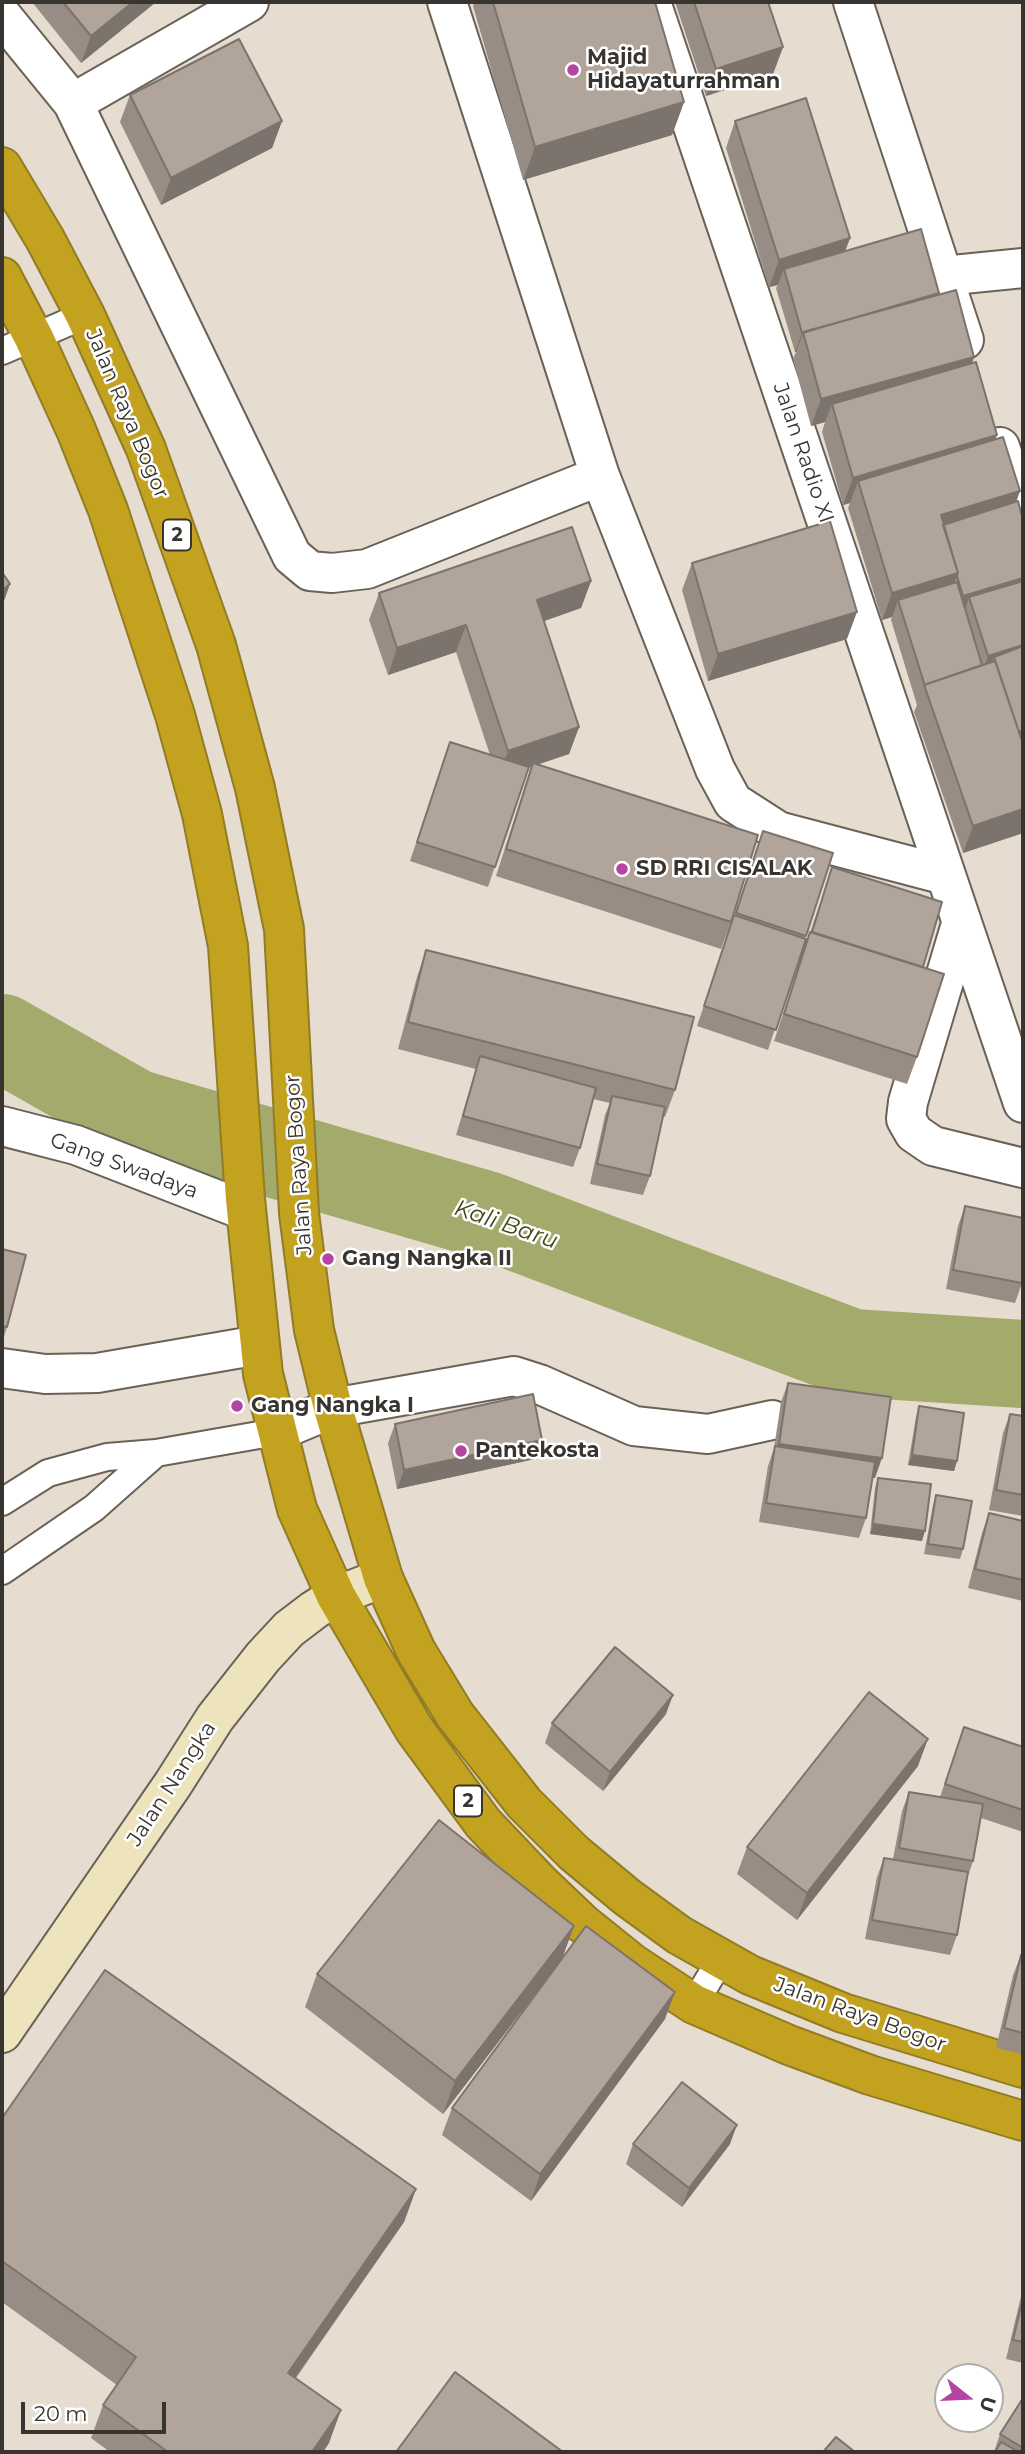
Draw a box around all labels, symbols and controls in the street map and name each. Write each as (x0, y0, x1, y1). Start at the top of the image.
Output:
place label: Majid Hidayaturrahman (587, 45, 780, 95)
marker: Majid Hidayaturrahman (565, 62, 581, 78)
street label: Jalan Raya Bogor (80, 326, 174, 502)
street label: Jalan Radio XI (767, 380, 839, 526)
road number: 2 (163, 520, 191, 550)
place label: SD RRI CISALAK (636, 856, 812, 882)
marker: SD RRI CISALAK (614, 861, 630, 877)
street label: Jalan Raya Bogor (280, 1074, 318, 1256)
street label: Gang Swadaya (47, 1128, 201, 1204)
water label: Kali Baru (451, 1194, 561, 1256)
place label: Gang Nangka II (342, 1246, 512, 1272)
marker: Gang Nangka II (320, 1251, 336, 1267)
place label: Gang Nangka I (251, 1393, 414, 1419)
marker: Gang Nangka I (229, 1398, 245, 1414)
place label: Pantekosta (475, 1438, 599, 1464)
marker: Pantekosta (453, 1443, 469, 1459)
street label: Jalan Nangka (122, 1717, 222, 1851)
road number: 2 (454, 1786, 482, 1816)
street label: Jalan Raya Bogor (770, 1972, 950, 2058)
north arrow (934, 2363, 1004, 2433)
scale bar (24, 2388, 170, 2432)
text: U (974, 2393, 1001, 2415)
text: 20 m (34, 2401, 88, 2426)

